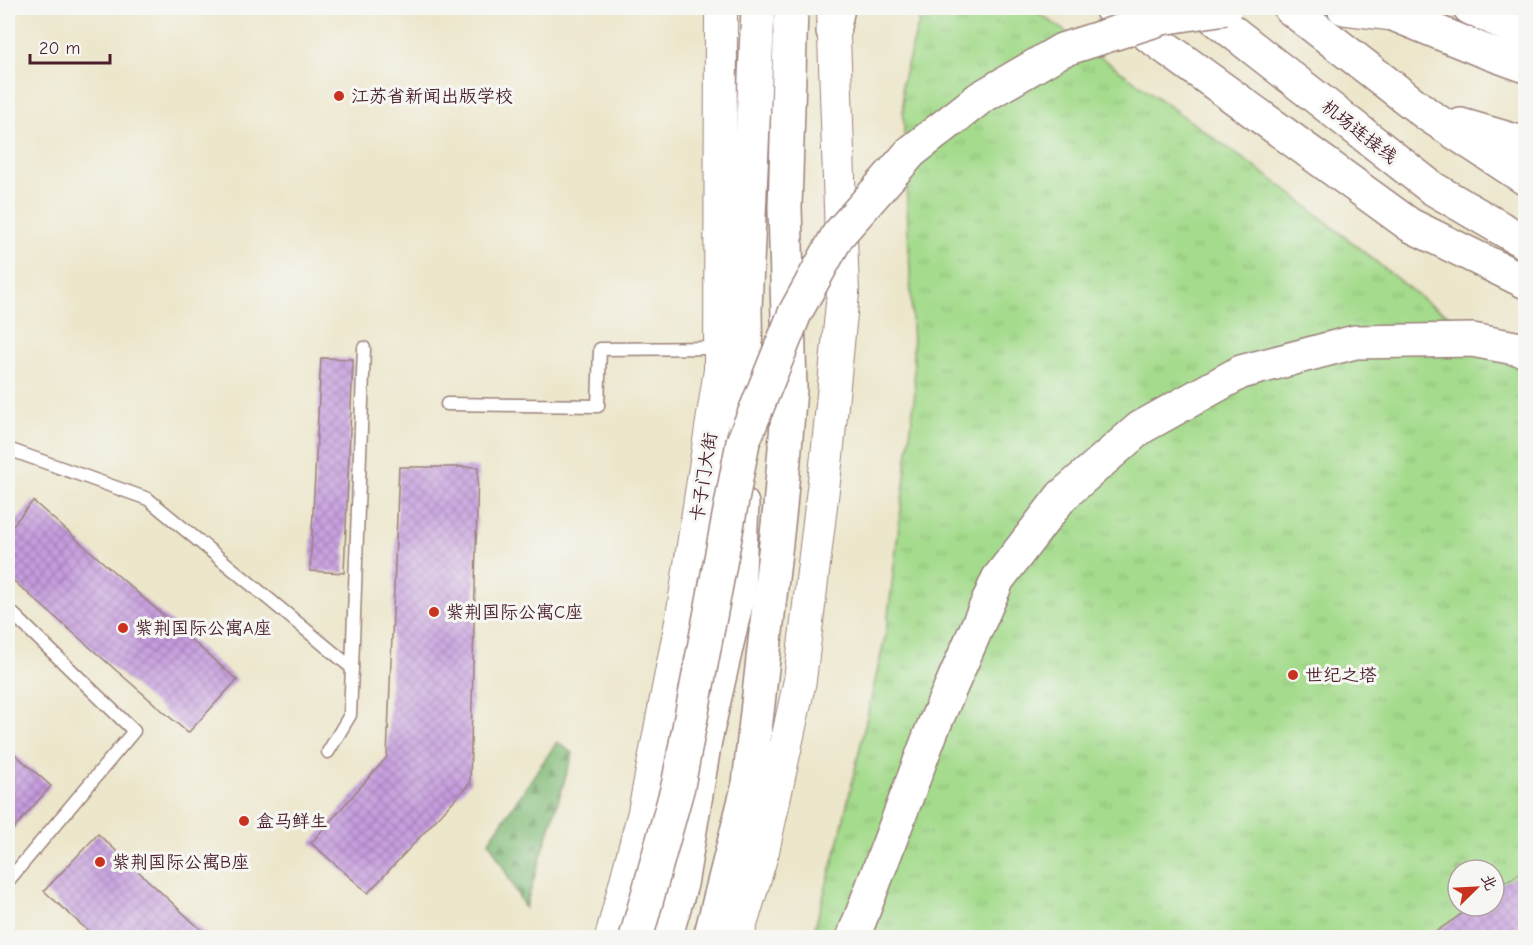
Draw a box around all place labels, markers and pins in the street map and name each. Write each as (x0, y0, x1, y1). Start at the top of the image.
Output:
place label: 江苏省新闻出版学校 (351, 86, 513, 107)
marker: 江苏省新闻出版学校 (332, 89, 346, 103)
place label: 紫荆国际公寓C座 (446, 602, 583, 623)
marker: 紫荆国际公寓C座 (427, 605, 441, 619)
place label: 紫荆国际公寓A座 (135, 618, 271, 639)
marker: 紫荆国际公寓A座 (116, 621, 130, 635)
place label: 世纪之塔 (1305, 665, 1377, 686)
marker: 世纪之塔 (1286, 668, 1300, 682)
place label: 盒马鲜生 (256, 811, 328, 832)
marker: 盒马鲜生 (237, 814, 251, 828)
place label: 紫荆国际公寓B座 (112, 852, 249, 873)
marker: 紫荆国际公寓B座 (93, 855, 107, 869)

